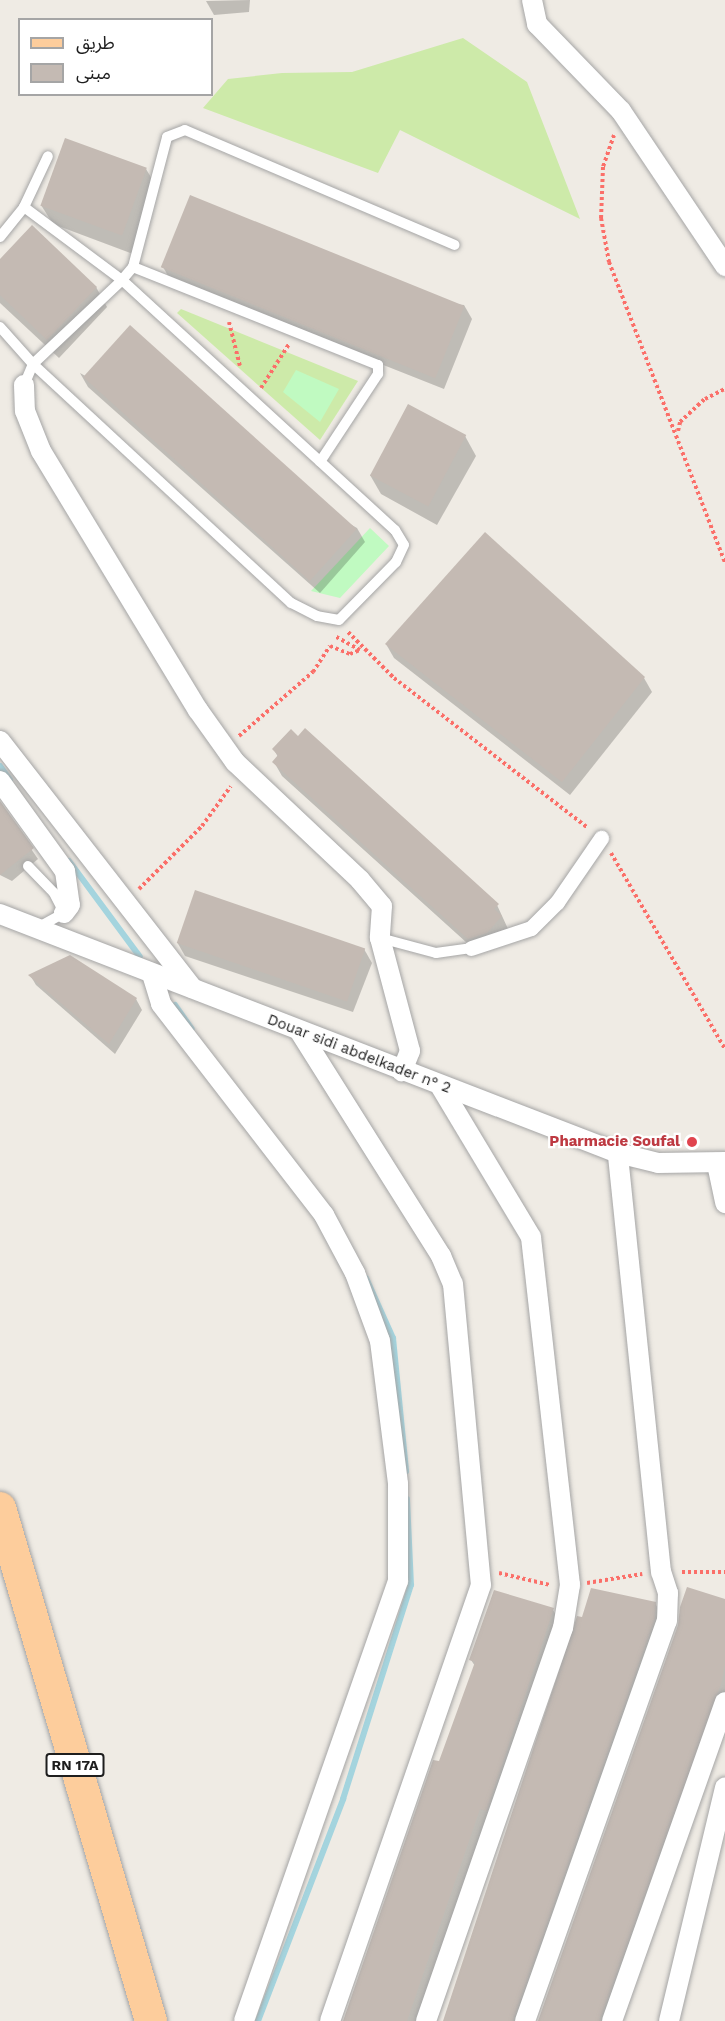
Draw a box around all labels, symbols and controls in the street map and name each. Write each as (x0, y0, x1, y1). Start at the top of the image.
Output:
legend (18, 18, 213, 96)
text: طريق (76, 32, 115, 53)
text: مبنى (76, 62, 111, 83)
street label: Douar sidi abdelkader n° 2 (264, 1010, 454, 1098)
place label: Pharmacie Soufal (549, 1133, 680, 1151)
marker: Pharmacie Soufal (685, 1135, 699, 1149)
road number: RN 17A (45, 1754, 105, 1776)

